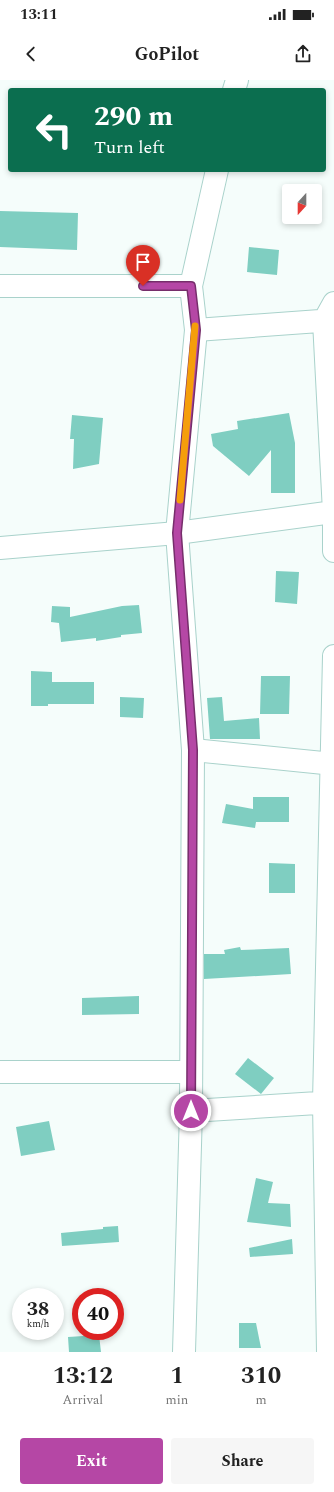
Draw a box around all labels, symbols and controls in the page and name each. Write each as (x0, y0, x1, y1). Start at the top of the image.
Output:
text: 13:11 (20, 3, 58, 26)
text: GoPilot (135, 41, 199, 68)
icon: back (20, 43, 42, 65)
icon: share (292, 43, 314, 65)
text: 290 m (94, 95, 173, 138)
icon: left (28, 104, 80, 156)
text: Turn left (94, 134, 165, 161)
north arrow (282, 184, 322, 224)
map controls (282, 184, 322, 224)
pin (126, 245, 160, 286)
icon: arrive (132, 251, 154, 273)
position arrow (170, 1090, 212, 1132)
speed limit sign: 40 (72, 1288, 124, 1340)
text: 38 (27, 1294, 49, 1324)
text: km/h (27, 1316, 49, 1332)
text: 13:12 (53, 1358, 113, 1394)
text: 1 (170, 1358, 184, 1394)
text: 310 (241, 1358, 281, 1394)
text: Arrival (63, 1390, 103, 1410)
text: min (166, 1390, 188, 1410)
text: m (256, 1390, 267, 1410)
button: Exit (20, 1438, 163, 1484)
button: Share (171, 1438, 314, 1484)

